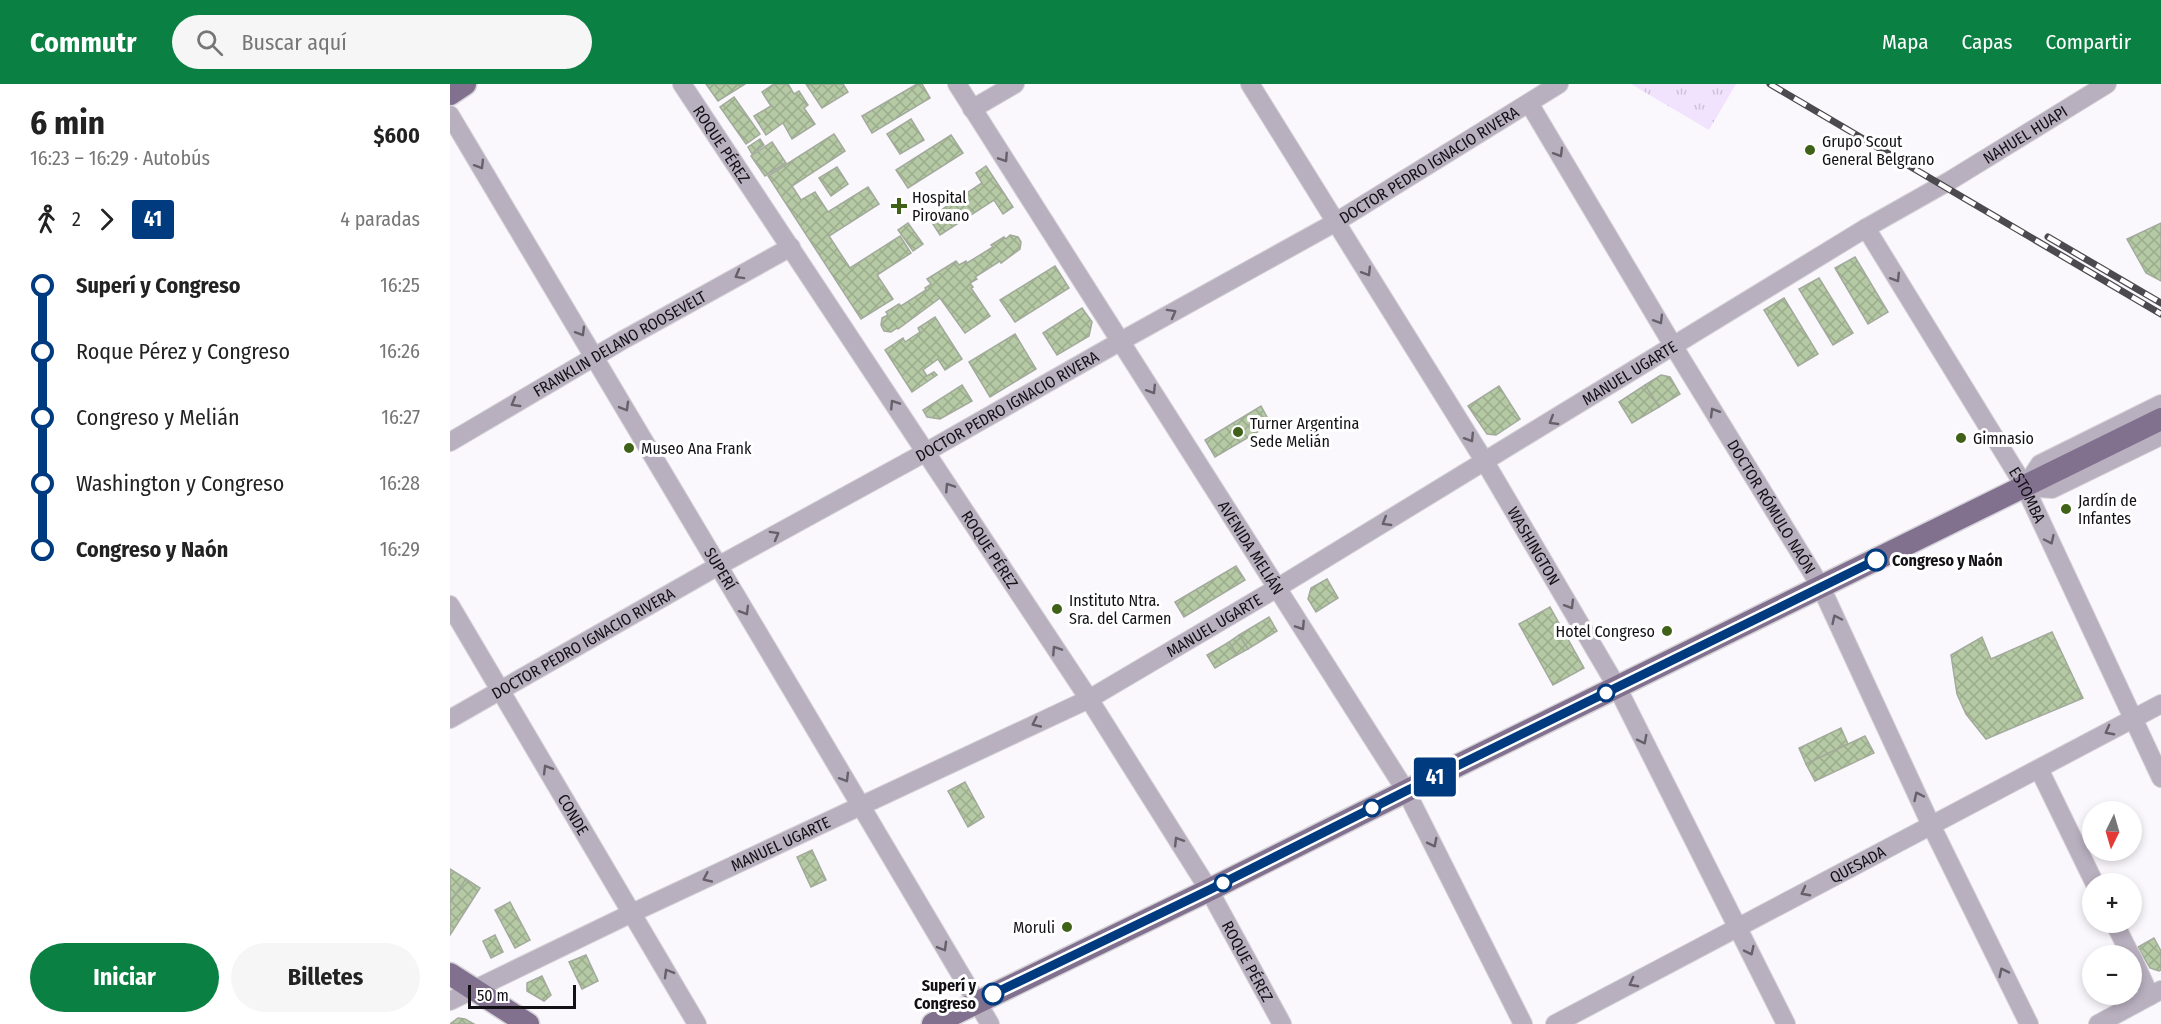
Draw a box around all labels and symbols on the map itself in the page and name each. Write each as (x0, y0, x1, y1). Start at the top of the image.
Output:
street label: NAHUEL HUAPI (1979, 101, 2071, 168)
street label: ROQUE PÉREZ (689, 102, 754, 186)
street label: DOCTOR PEDRO IGNACIO RIVERA (1335, 102, 1523, 227)
place label: Grupo Scout General Belgrano (1822, 132, 1934, 169)
marker: Grupo Scout General Belgrano (1803, 143, 1817, 157)
one-way arrow (1552, 147, 1563, 157)
one-way arrow (996, 152, 1008, 162)
one-way arrow (473, 159, 485, 169)
place label: Hospital Pirovano (912, 188, 969, 225)
marker: Hospital Pirovano (890, 197, 908, 215)
one-way arrow (1359, 266, 1371, 276)
one-way arrow (735, 268, 745, 279)
one-way arrow (1889, 272, 1901, 282)
street label: FRANKLIN DELANO ROOSEVELT (530, 286, 710, 400)
one-way arrow (1166, 308, 1176, 320)
one-way arrow (1651, 314, 1663, 324)
one-way arrow (574, 326, 585, 336)
street label: MANUEL UGARTE (1578, 336, 1680, 409)
street label: DOCTOR PEDRO IGNACIO RIVERA (912, 346, 1102, 465)
one-way arrow (1145, 383, 1156, 394)
one-way arrow (511, 396, 521, 408)
one-way arrow (889, 400, 901, 410)
one-way arrow (618, 401, 629, 411)
one-way arrow (1710, 407, 1721, 418)
one-way arrow (1549, 413, 1559, 425)
place label: Turner Argentina Sede Melián (1250, 414, 1359, 451)
marker: Turner Argentina Sede Melián (1231, 425, 1245, 439)
place label: Gimnasio (1973, 429, 2034, 448)
marker: Gimnasio (1954, 431, 1968, 445)
one-way arrow (1462, 432, 1474, 442)
street label: DOCTOR RÓMULO NAÓN (1723, 436, 1820, 577)
place label: Museo Ana Frank (641, 439, 752, 458)
marker: Museo Ana Frank (622, 441, 636, 455)
street label: ESTOMBA (2005, 463, 2050, 526)
one-way arrow (945, 483, 956, 494)
place label: Jardín de Infantes (2078, 491, 2137, 528)
street label: AVENIDA MELIÁN (1214, 497, 1288, 598)
marker: Jardín de Infantes (2059, 502, 2073, 516)
street label: WASHINGTON (1504, 503, 1564, 588)
street label: ROQUE PÉREZ (957, 507, 1022, 592)
one-way arrow (1382, 514, 1392, 526)
one-way arrow (769, 531, 779, 542)
one-way arrow (2042, 533, 2054, 544)
street label: SUPERÍ (700, 544, 740, 593)
marker: Congreso y Naón (1865, 549, 1887, 571)
place label: Congreso y Naón (1892, 551, 2003, 570)
street label: DOCTOR PEDRO IGNACIO RIVERA (488, 583, 678, 703)
street label: MANUEL UGARTE (1163, 590, 1265, 661)
place label: Instituto Ntra. Sra. del Carmen (1069, 591, 1172, 628)
one-way arrow (1562, 599, 1574, 609)
marker: Instituto Ntra. Sra. del Carmen (1050, 602, 1064, 616)
one-way arrow (738, 605, 749, 615)
one-way arrow (1831, 615, 1843, 626)
one-way arrow (1294, 620, 1306, 630)
place label: Hotel Congreso (1556, 622, 1655, 641)
marker: Hotel Congreso (1660, 624, 1674, 638)
one-way arrow (1052, 646, 1064, 656)
unlabelled marker (1597, 684, 1615, 702)
one-way arrow (1031, 716, 1042, 728)
one-way arrow (2105, 724, 2115, 735)
one-way arrow (1636, 733, 1648, 744)
line badge: 41 (1408, 758, 1462, 796)
one-way arrow (543, 765, 555, 775)
one-way arrow (838, 772, 850, 782)
street label: CONDE (554, 790, 593, 838)
one-way arrow (1913, 792, 1925, 803)
unlabelled marker (1363, 799, 1381, 817)
north arrow (2082, 801, 2142, 861)
street label: MANUEL UGARTE (728, 812, 833, 875)
one-way arrow (1175, 836, 1186, 847)
one-way arrow (1425, 837, 1437, 848)
street label: QUESADA (1826, 841, 1889, 887)
one-way arrow (703, 870, 714, 882)
unlabelled marker (1214, 874, 1232, 892)
one-way arrow (1801, 885, 1811, 896)
street label: ROQUE PÉREZ (1218, 917, 1277, 1005)
place label: Moruli (1013, 918, 1055, 937)
marker: Moruli (1060, 920, 1074, 934)
one-way arrow (936, 941, 948, 951)
one-way arrow (1742, 945, 1754, 956)
one-way arrow (1999, 967, 2011, 978)
one-way arrow (663, 969, 675, 979)
place label: Superí y Congreso (914, 976, 976, 1013)
one-way arrow (1628, 976, 1639, 987)
scale bar (468, 982, 576, 1010)
marker: Superí y Congreso (982, 983, 1004, 1005)

